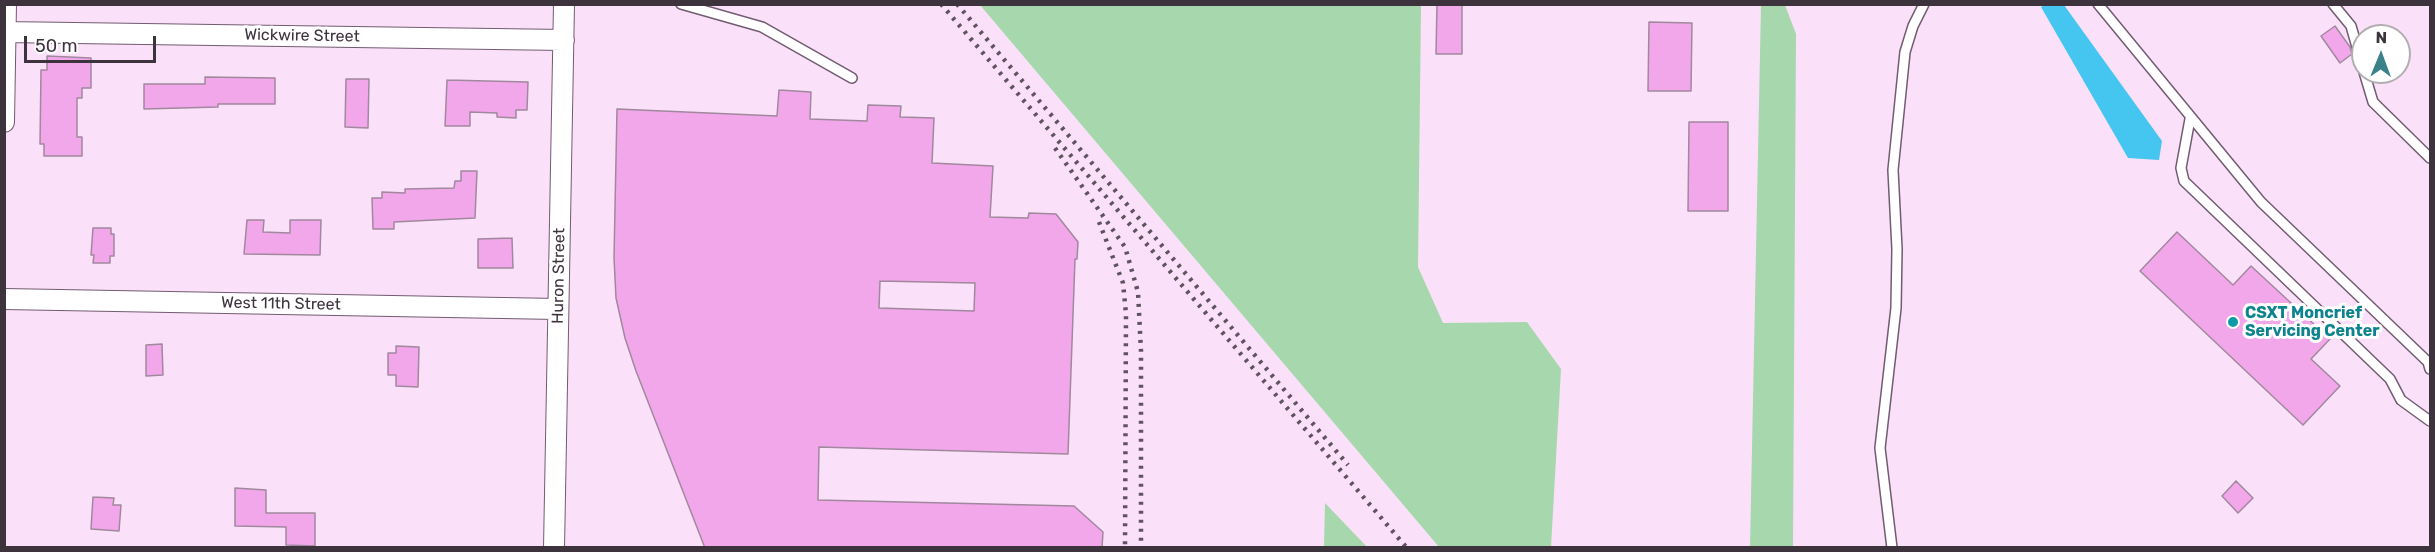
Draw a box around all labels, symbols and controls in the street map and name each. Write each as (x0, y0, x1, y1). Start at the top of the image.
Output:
scale bar (27, 24, 159, 62)
north arrow (2351, 24, 2411, 84)
street label: Wickwire Street (244, 25, 360, 47)
text: N (2375, 28, 2387, 47)
text: 50 m (35, 35, 78, 57)
street label: Huron Street (549, 228, 569, 324)
street label: West 11th Street (221, 293, 341, 315)
place label: CSXT Moncrief Servicing Center (2245, 303, 2380, 341)
marker: CSXT Moncrief Servicing Center (2226, 315, 2240, 329)

